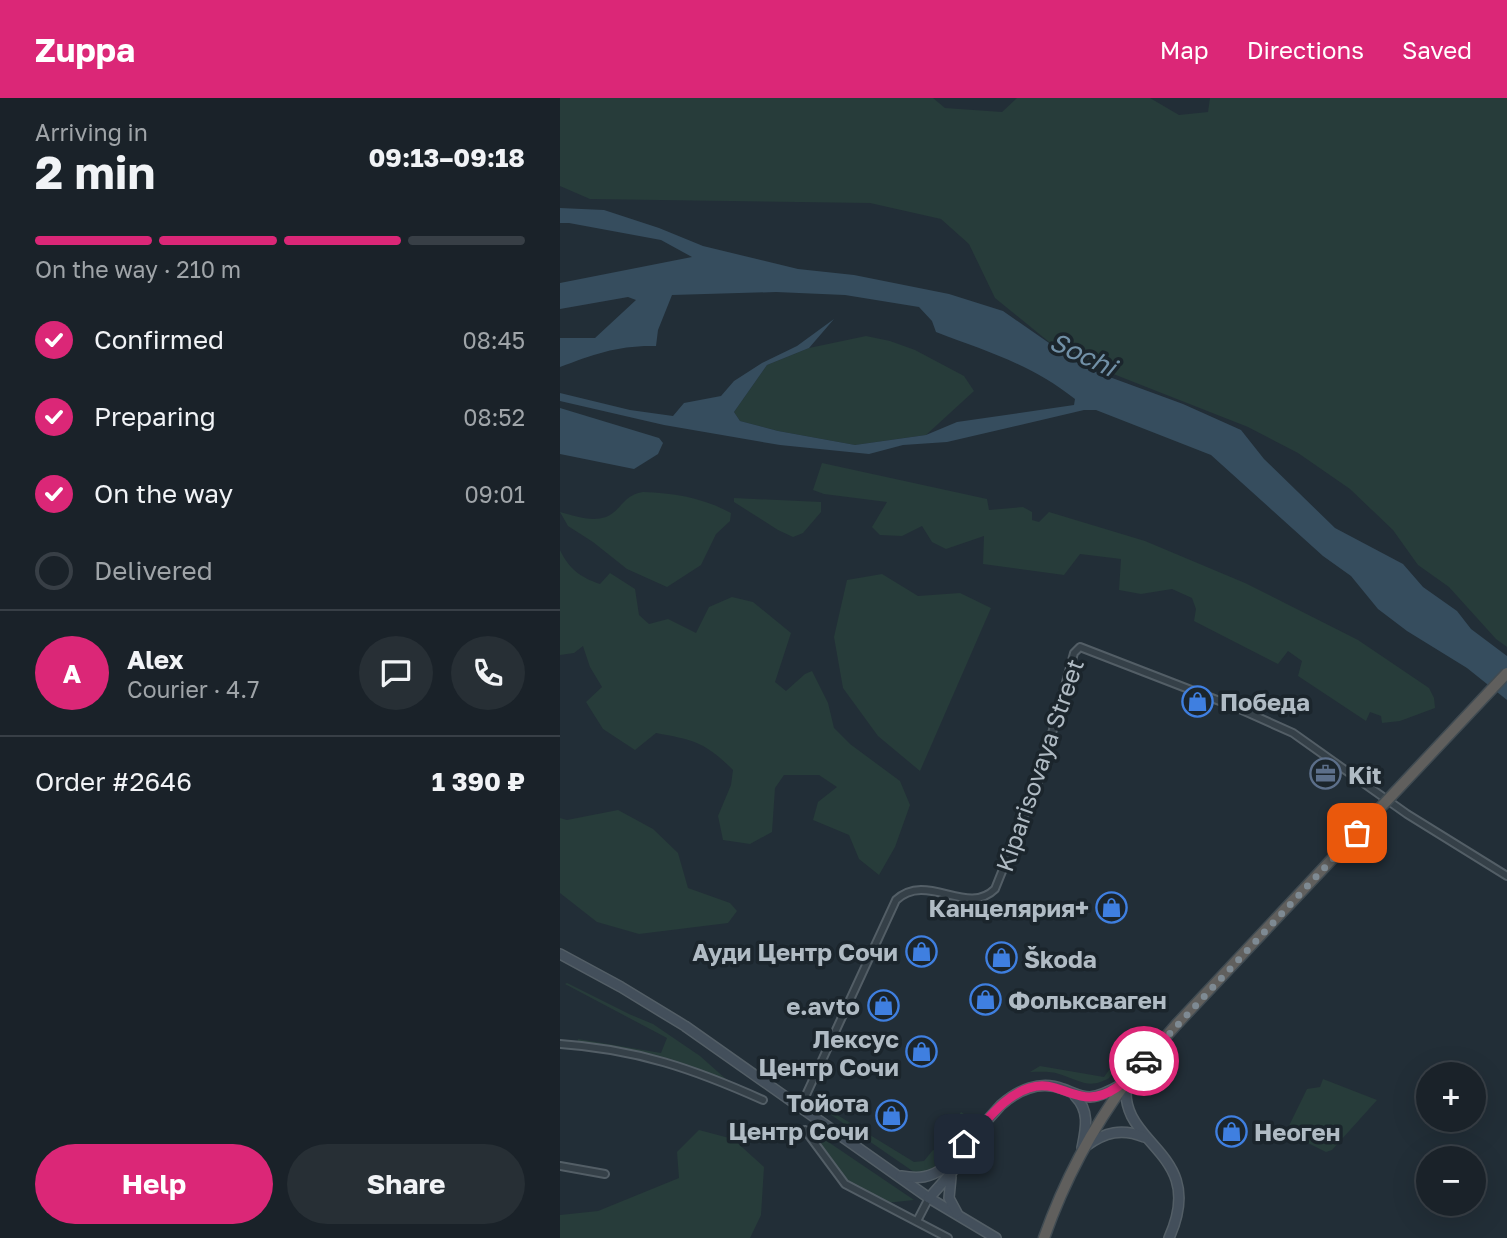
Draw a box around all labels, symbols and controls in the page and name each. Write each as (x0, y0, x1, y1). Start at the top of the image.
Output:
text: Zuppa (35, 30, 135, 69)
text: Map (1160, 35, 1209, 64)
text: Directions (1247, 35, 1364, 64)
text: Saved (1402, 35, 1472, 64)
text: Arriving in (35, 118, 148, 146)
text: 09:13–09:18 (368, 142, 525, 173)
text: 2 min (35, 144, 155, 199)
text: On the way · 210 m (35, 255, 241, 283)
icon: check (35, 321, 73, 359)
text: Confirmed (94, 324, 224, 355)
water label: Sochi (1045, 325, 1124, 384)
text: 08:45 (462, 326, 525, 354)
icon: check (35, 398, 73, 436)
text: Preparing (94, 401, 216, 432)
text: 08:52 (463, 403, 525, 431)
icon: check (35, 475, 73, 513)
text: On the way (94, 478, 233, 509)
text: 09:01 (465, 480, 525, 508)
text: Delivered (94, 555, 213, 586)
button: chat (359, 636, 433, 710)
button: phone (451, 636, 525, 710)
text: Alex (127, 644, 184, 675)
street label: Kiparisovaya Street (989, 655, 1089, 875)
text: A (63, 658, 81, 689)
text: Courier · 4.7 (127, 675, 259, 703)
shop icon: Победа (1180, 684, 1214, 718)
place label: Победа (1220, 687, 1310, 716)
office icon: Kit (1308, 757, 1342, 791)
place label: Kit (1348, 760, 1382, 789)
text: Order #2646 (35, 766, 192, 797)
text: 1 390 ₽ (432, 766, 525, 797)
pin (1327, 803, 1387, 863)
icon: bag (1338, 814, 1376, 852)
shop icon: Канцелярия+ (1095, 890, 1129, 924)
place label: Канцелярия+ (928, 893, 1089, 922)
shop icon: Ауди Центр Сочи (904, 934, 938, 968)
place label: Ауди Центр Сочи (692, 937, 898, 966)
shop icon: Škoda (984, 941, 1018, 975)
place label: Škoda (1024, 944, 1097, 973)
shop icon: Фольксваген (968, 982, 1002, 1016)
place label: Фольксваген (1008, 985, 1167, 1014)
shop icon: e.avto (866, 988, 900, 1022)
place label: e.avto (786, 991, 860, 1020)
place label: Лексус Центр Сочи (758, 1024, 899, 1081)
courier (1109, 1026, 1179, 1096)
shop icon: Лексус Центр Сочи (905, 1035, 939, 1069)
icon: car (1125, 1042, 1163, 1080)
map controls (1416, 1062, 1486, 1216)
button: + (1416, 1062, 1486, 1132)
place label: Тойота Центр Сочи (728, 1088, 869, 1145)
shop icon: Тойота Центр Сочи (875, 1099, 909, 1133)
pin (934, 1114, 994, 1174)
shop icon: Неоген (1214, 1114, 1248, 1148)
place label: Неоген (1254, 1117, 1340, 1146)
icon: home (945, 1125, 983, 1163)
button: Help (35, 1144, 273, 1224)
button: Share (287, 1144, 525, 1224)
button: − (1416, 1146, 1486, 1216)

